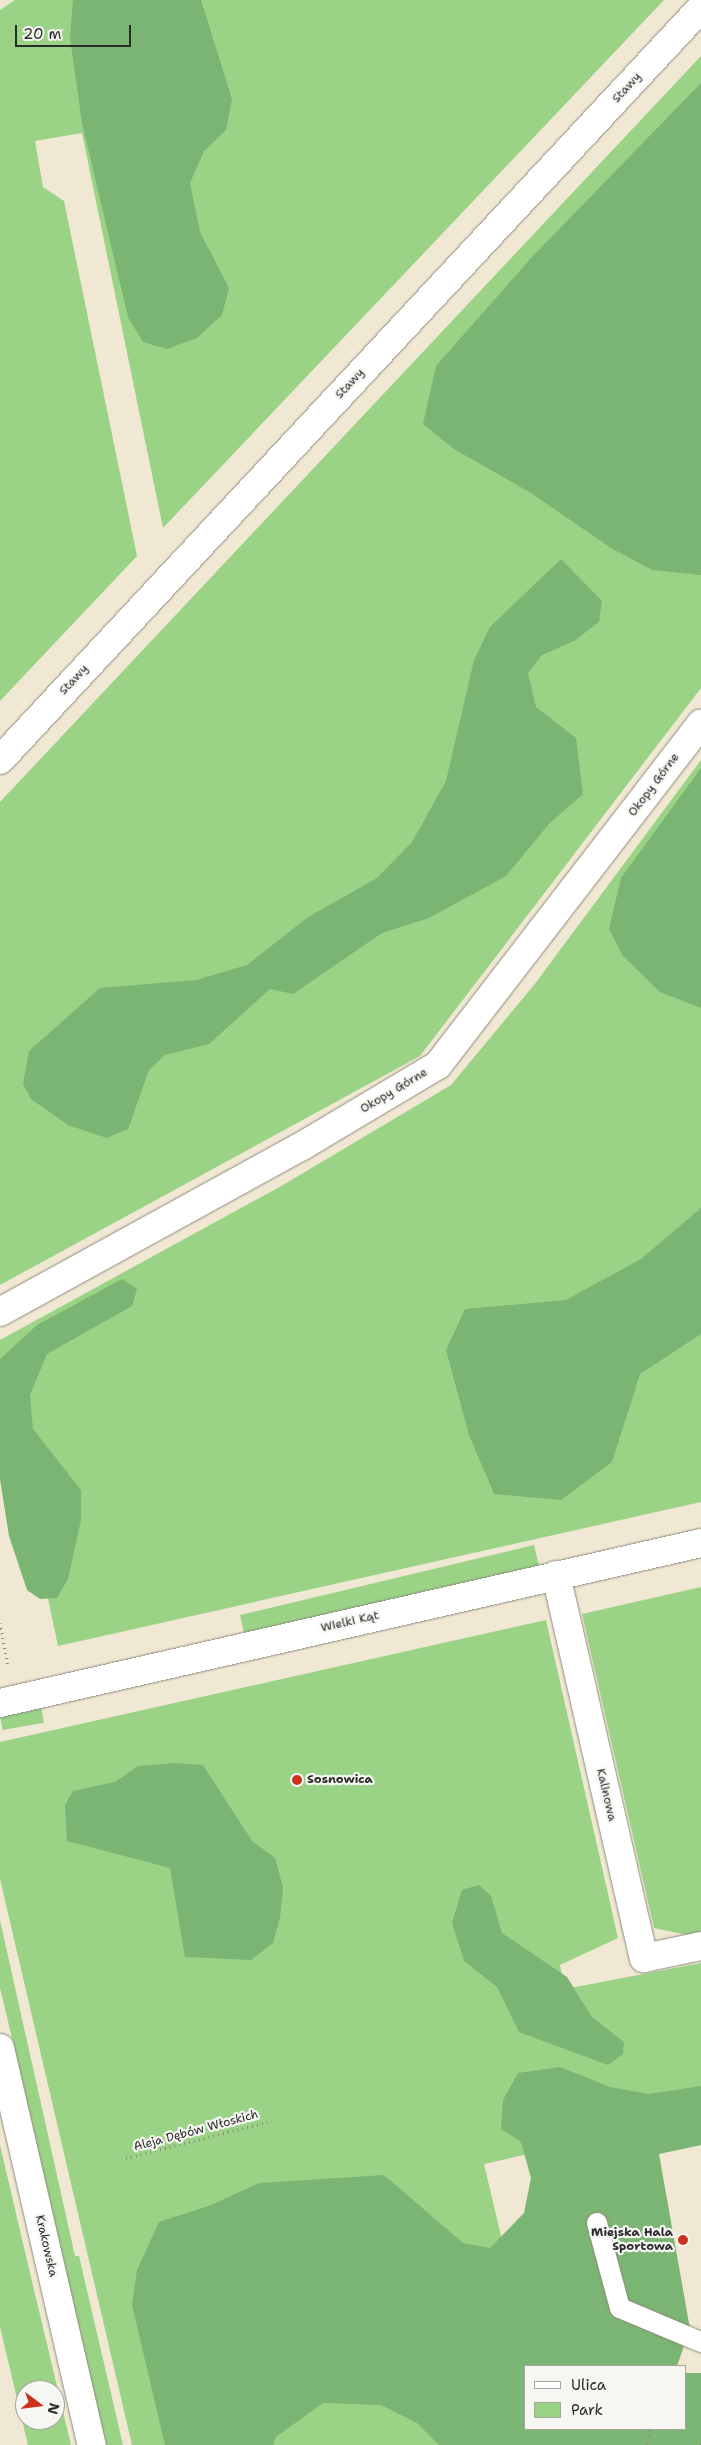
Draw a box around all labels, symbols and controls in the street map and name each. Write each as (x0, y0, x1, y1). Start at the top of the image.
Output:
scale bar (18, 15, 134, 47)
text: 20 m (23, 24, 62, 44)
street label: Stawy (609, 70, 645, 106)
street label: Stawy (332, 366, 368, 402)
street label: Stawy (56, 662, 92, 698)
street label: Okopy Górne (626, 751, 682, 819)
street label: Okopy Górne (358, 1065, 430, 1117)
street label: Wielki Kąt (320, 1608, 380, 1636)
street label: Kalinowa (593, 1767, 619, 1823)
place label: Sosnowica (307, 1773, 373, 1787)
marker: Sosnowica (291, 1774, 303, 1786)
street label: Aleja Dębów Włoskich (132, 2107, 260, 2155)
street label: Krakowska (32, 2214, 60, 2278)
place label: Miejska Hala Sportowa (591, 2226, 673, 2254)
marker: Miejska Hala Sportowa (677, 2234, 689, 2246)
legend (524, 2365, 686, 2430)
text: Ulica (571, 2375, 606, 2395)
north arrow (15, 2380, 65, 2430)
text: Park (571, 2400, 603, 2420)
text: N (43, 2401, 64, 2416)

